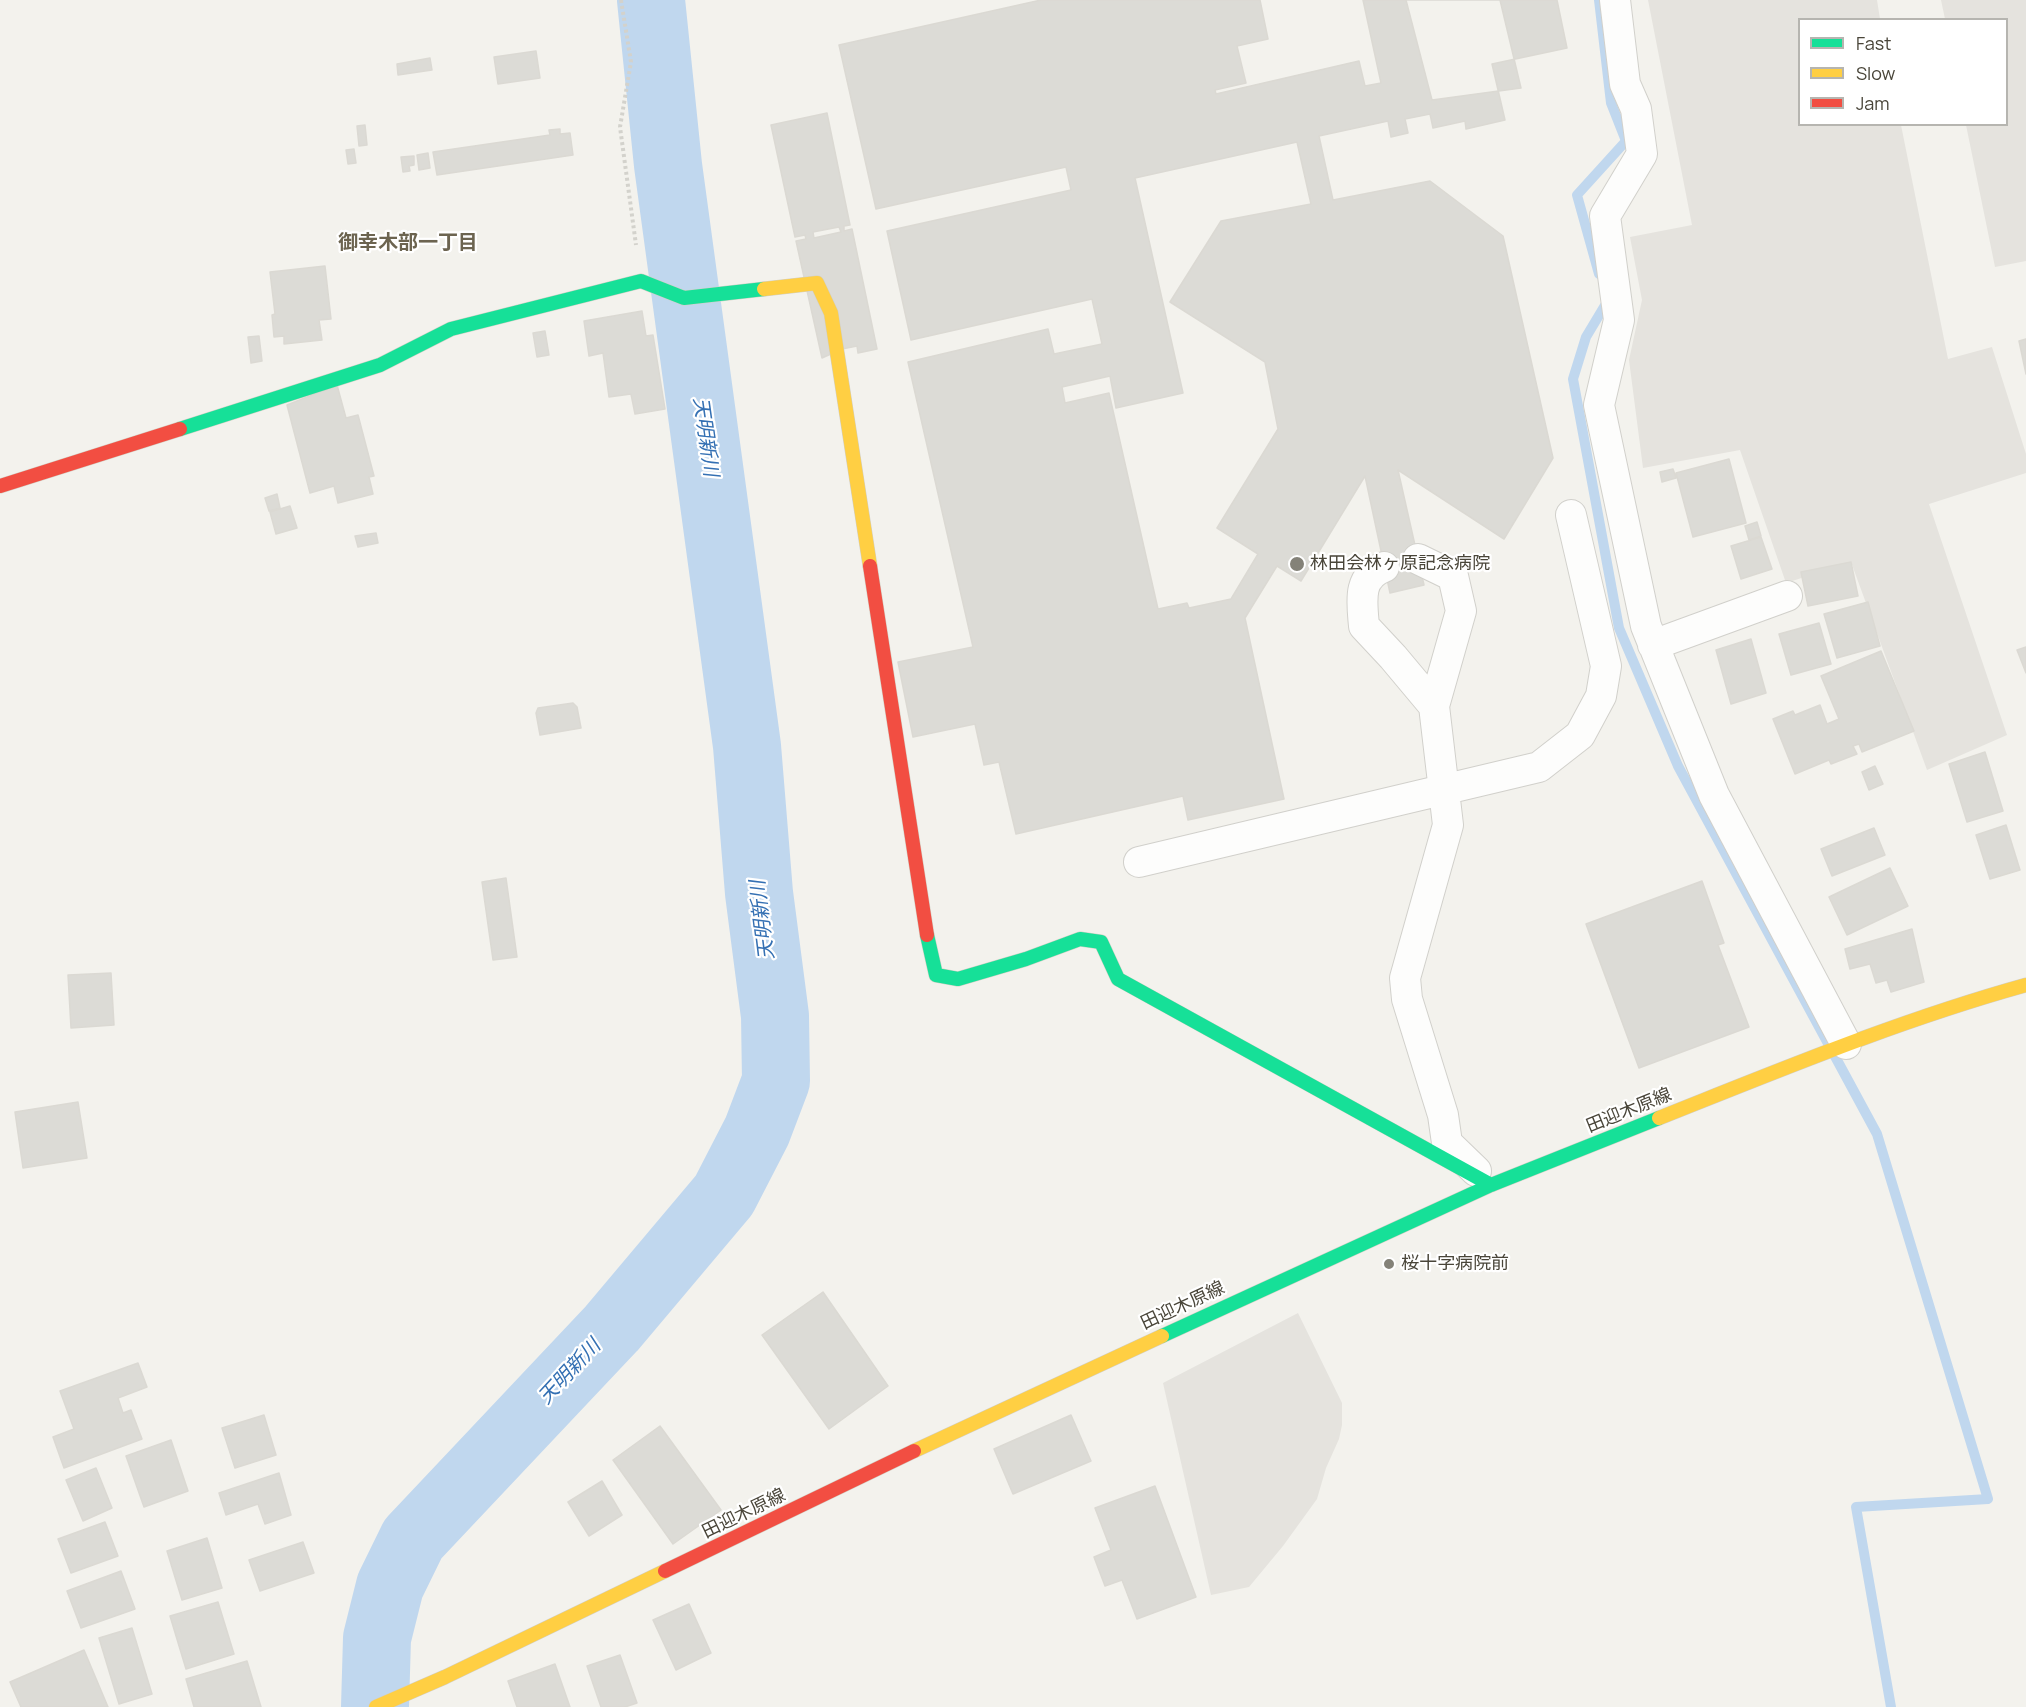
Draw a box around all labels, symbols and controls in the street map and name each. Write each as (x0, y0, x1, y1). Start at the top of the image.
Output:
legend (1798, 18, 2008, 126)
text: Fast (1856, 31, 1891, 55)
text: Slow (1856, 61, 1895, 85)
text: Jam (1856, 91, 1890, 115)
district label: 御幸木部一丁目 (338, 231, 478, 255)
water label: 天明新川 (688, 396, 722, 478)
place label: 林田会林ヶ原記念病院 (1310, 553, 1490, 575)
marker: 林田会林ヶ原記念病院 (1288, 555, 1306, 573)
water label: 天明新川 (746, 879, 780, 961)
street label: 田迎木原線 (1583, 1084, 1675, 1138)
place label: 桜十字病院前 (1401, 1253, 1509, 1275)
marker: 桜十字病院前 (1382, 1257, 1396, 1271)
street label: 田迎木原線 (1138, 1277, 1228, 1335)
water label: 天明新川 (534, 1335, 606, 1409)
street label: 田迎木原線 (699, 1485, 789, 1543)

